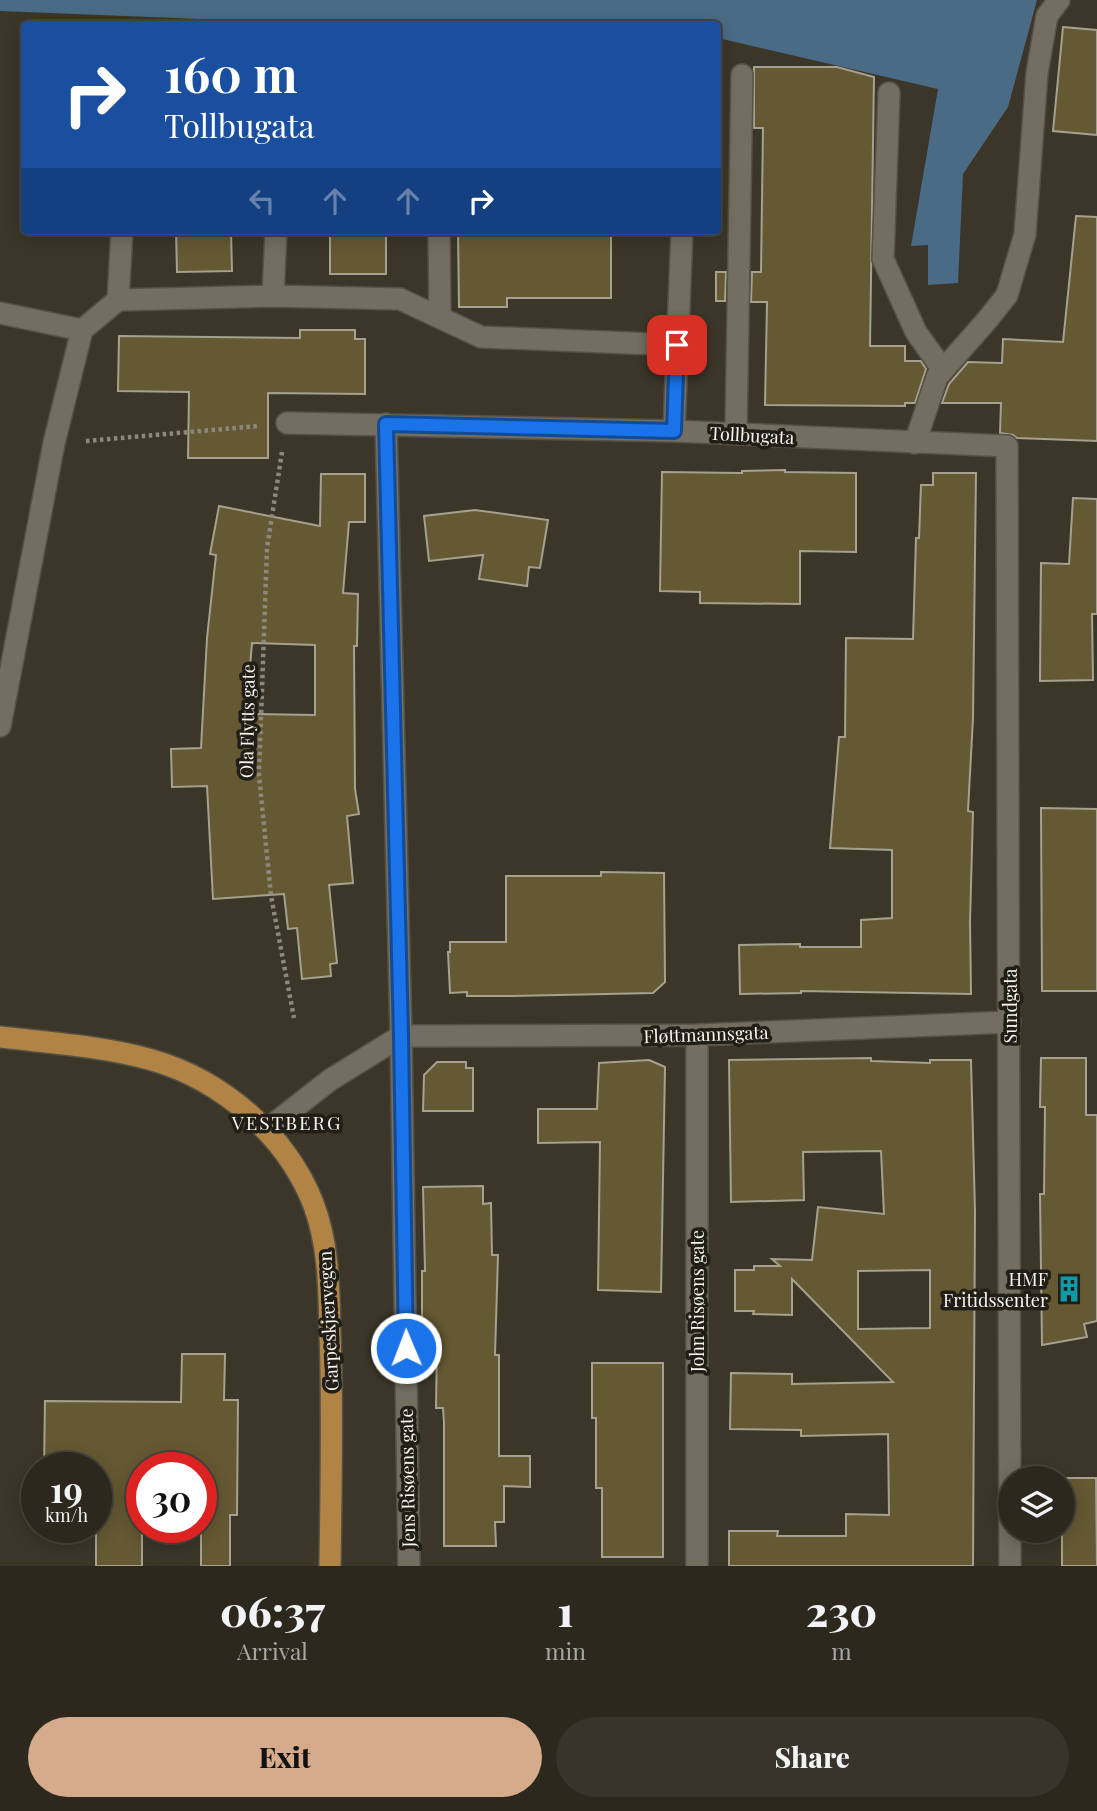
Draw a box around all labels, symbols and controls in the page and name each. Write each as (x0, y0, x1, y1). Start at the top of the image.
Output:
text: 160 m (164, 40, 298, 105)
icon: right (49, 49, 140, 140)
text: Tollbugata (164, 103, 314, 146)
icon: left (243, 182, 281, 220)
icon: ahead (316, 182, 354, 220)
icon: ahead (389, 182, 427, 220)
icon: right (462, 182, 500, 220)
pin (647, 315, 707, 375)
icon: arrive (658, 326, 696, 364)
street label: Tollbugata (709, 421, 795, 449)
street label: Ola Flytts gate (234, 664, 260, 778)
street label: Sundgata (998, 968, 1022, 1044)
street label: Fløttmannsgata (643, 1020, 769, 1048)
district label: VESTBERG (231, 1109, 342, 1135)
street label: John Risøens gate (685, 1230, 709, 1373)
street label: Garpeskjærvegen (312, 1250, 344, 1392)
place label: HMF Fritidssenter (943, 1267, 1048, 1312)
building icon: HMF Fritidssenter (1054, 1274, 1084, 1304)
position arrow (369, 1311, 443, 1385)
street label: Jens Risøens gate (394, 1408, 420, 1549)
speed limit sign: 30 (126, 1452, 217, 1543)
text: 19 (50, 1465, 83, 1512)
map controls (998, 1466, 1075, 1543)
button: layers (998, 1466, 1075, 1543)
text: km/h (45, 1503, 88, 1527)
text: 06:37 (220, 1582, 325, 1638)
text: 1 (557, 1582, 574, 1638)
text: 230 (806, 1582, 877, 1638)
text: Arrival (237, 1635, 308, 1666)
text: min (545, 1635, 586, 1666)
text: m (831, 1635, 852, 1666)
button: Exit (28, 1717, 542, 1797)
button: Share (556, 1717, 1069, 1797)

